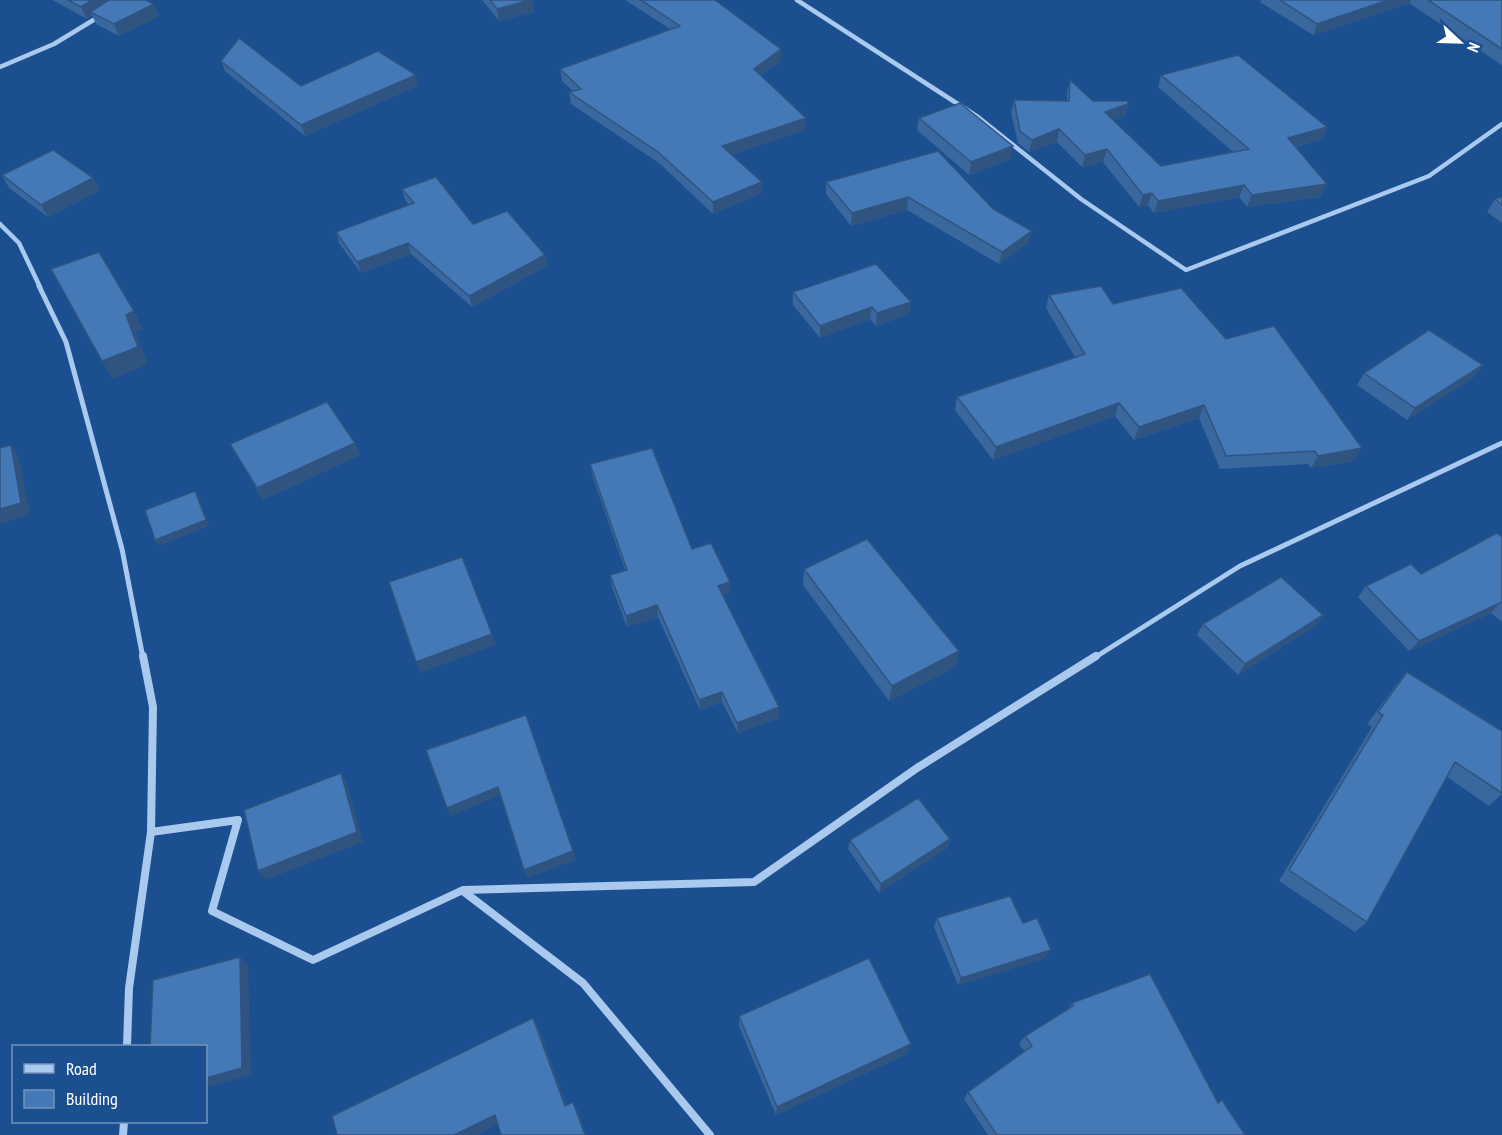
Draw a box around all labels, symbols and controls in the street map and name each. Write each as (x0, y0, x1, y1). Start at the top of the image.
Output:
north arrow (1430, 12, 1490, 72)
text: N (1463, 40, 1485, 55)
legend (12, 1045, 207, 1123)
text: Road (66, 1057, 97, 1080)
text: Building (66, 1087, 118, 1110)

